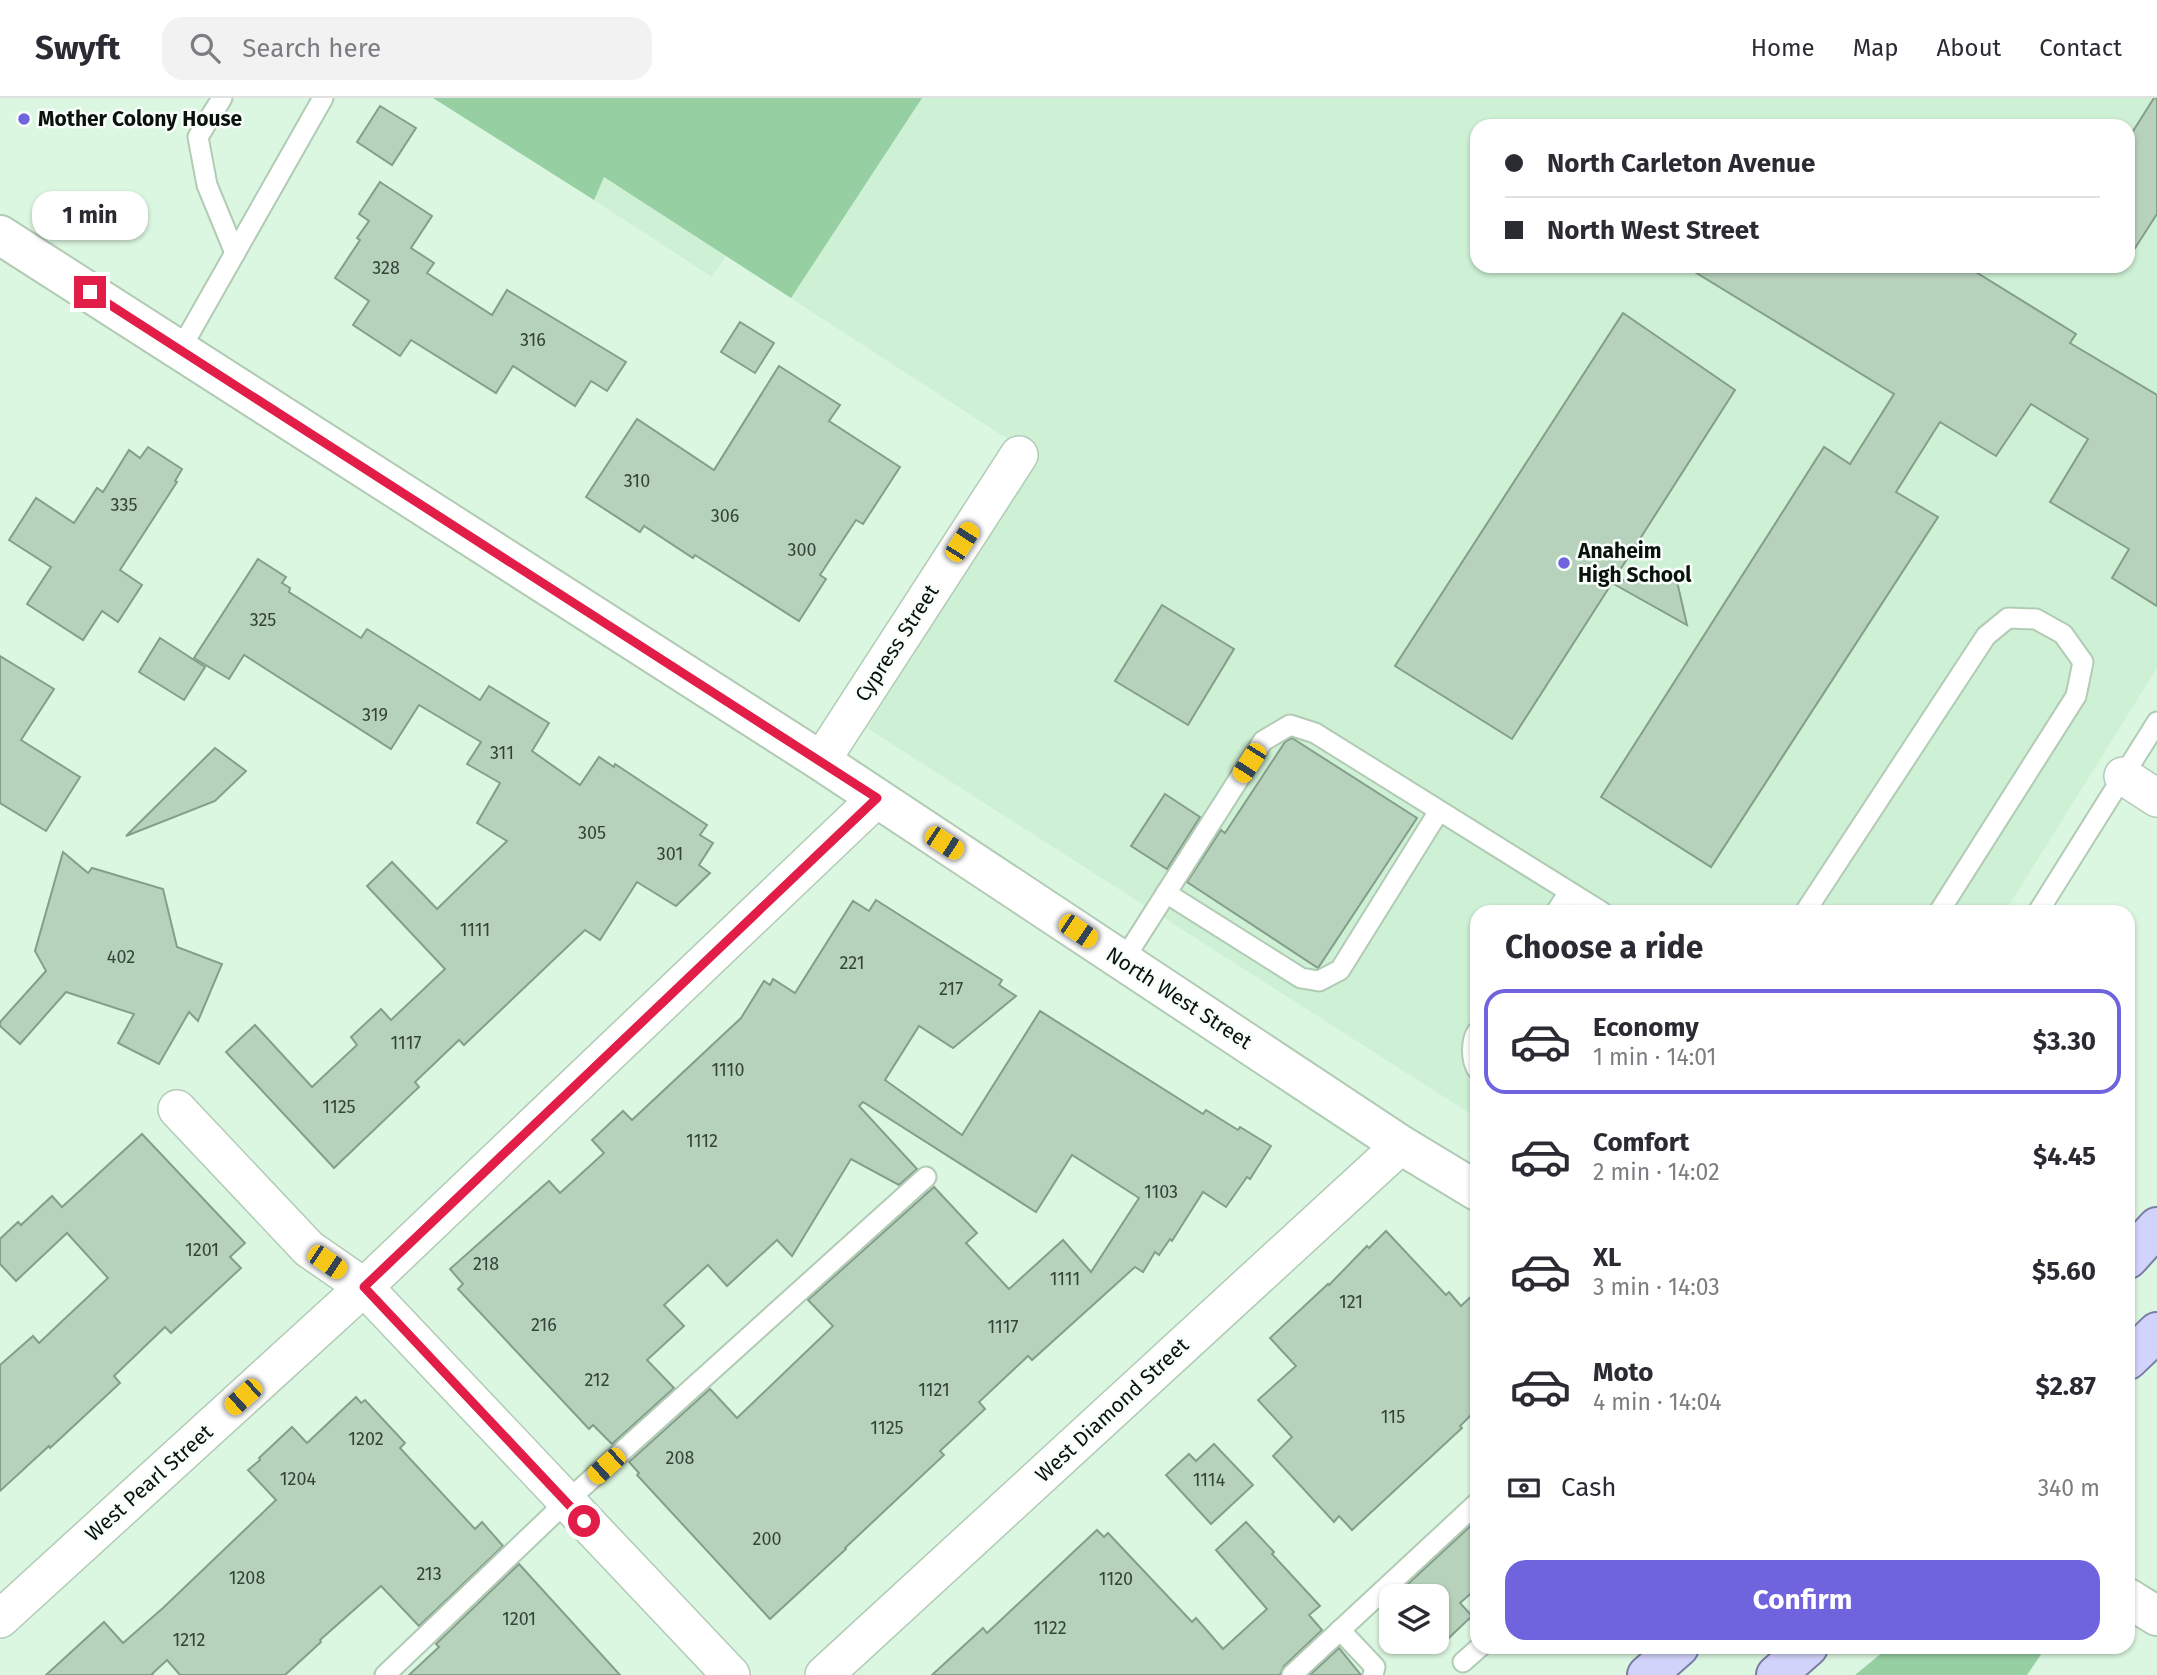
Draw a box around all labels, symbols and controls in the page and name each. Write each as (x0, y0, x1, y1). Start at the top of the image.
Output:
search box (162, 17, 652, 80)
text: Swyft (35, 28, 120, 68)
icon: search (186, 29, 224, 67)
text: Search here (242, 33, 381, 64)
text: Home (1751, 34, 1815, 62)
text: Map (1853, 34, 1899, 62)
text: About (1937, 34, 2001, 62)
text: Contact (2039, 34, 2122, 62)
place label: Mother Colony House (38, 106, 243, 132)
marker: Mother Colony House (16, 111, 32, 127)
text: North Carleton Avenue (1547, 148, 1815, 179)
callout: 1 min (32, 190, 148, 240)
text: 1 min (62, 201, 118, 229)
text: North West Street (1547, 215, 1759, 246)
house number: 328 (372, 257, 400, 279)
route end (74, 276, 106, 308)
house number: 316 (520, 329, 546, 351)
house number: 310 (624, 470, 650, 492)
house number: 335 (111, 494, 137, 516)
house number: 306 (711, 505, 739, 527)
car (942, 519, 983, 565)
place label: Anaheim High School (1577, 538, 1692, 588)
house number: 300 (787, 539, 817, 561)
marker: Anaheim High School (1556, 555, 1572, 571)
street label: Cypress Street (850, 579, 945, 706)
house number: 325 (250, 609, 276, 631)
house number: 319 (362, 704, 388, 726)
car (1229, 740, 1270, 786)
house number: 311 (490, 742, 514, 764)
house number: 305 (578, 822, 606, 844)
car (921, 823, 968, 863)
house number: 301 (657, 843, 683, 865)
car (1055, 911, 1102, 951)
house number: 1111 (460, 919, 490, 941)
text: Choose a ride (1505, 928, 1703, 966)
street label: North West Street (1101, 941, 1257, 1055)
house number: 402 (107, 946, 135, 968)
house number: 221 (839, 952, 865, 974)
house number: 217 (939, 978, 963, 1000)
icon: car (1509, 1010, 1572, 1073)
text: Economy (1593, 1012, 1699, 1043)
text: $3.30 (2033, 1026, 2096, 1057)
house number: 1117 (391, 1032, 421, 1054)
text: 1 min · 14:01 (1593, 1043, 1716, 1071)
house number: 1110 (712, 1059, 744, 1081)
house number: 1125 (322, 1096, 356, 1118)
icon: car (1509, 1125, 1572, 1188)
text: Comfort (1593, 1127, 1689, 1158)
house number: 1112 (686, 1130, 718, 1152)
text: $4.45 (2033, 1141, 2096, 1172)
text: 2 min · 14:02 (1593, 1158, 1720, 1186)
house number: 1103 (1144, 1181, 1178, 1203)
house number: 1201 (185, 1239, 219, 1261)
icon: car (1509, 1240, 1572, 1303)
car (304, 1242, 351, 1282)
text: XL (1593, 1242, 1621, 1273)
house number: 218 (473, 1253, 499, 1275)
text: $5.60 (2032, 1256, 2096, 1287)
house number: 1111 (1050, 1268, 1080, 1290)
text: 3 min · 14:03 (1593, 1273, 1720, 1301)
house number: 121 (1339, 1291, 1363, 1313)
house number: 216 (531, 1314, 557, 1336)
house number: 1117 (988, 1316, 1018, 1338)
street label: West Diamond Street (1030, 1332, 1194, 1488)
icon: car (1509, 1355, 1572, 1418)
text: Moto (1593, 1357, 1653, 1388)
house number: 212 (584, 1369, 610, 1391)
text: $2.87 (2035, 1371, 2096, 1402)
car (221, 1375, 266, 1419)
house number: 1121 (918, 1379, 950, 1401)
text: 4 min · 14:04 (1593, 1388, 1722, 1416)
house number: 115 (1381, 1406, 1405, 1428)
house number: 1125 (870, 1417, 904, 1439)
street label: West Pearl Street (80, 1419, 218, 1547)
house number: 1202 (348, 1428, 384, 1450)
car (584, 1444, 629, 1488)
house number: 208 (666, 1447, 695, 1469)
house number: 1204 (280, 1468, 317, 1490)
house number: 1114 (1193, 1469, 1226, 1491)
icon: cash (1505, 1469, 1543, 1507)
text: Cash (1561, 1472, 1617, 1503)
text: 340 m (2038, 1474, 2100, 1502)
route start (568, 1505, 600, 1537)
house number: 200 (753, 1528, 782, 1550)
button: Confirm (1505, 1560, 2100, 1640)
house number: 213 (416, 1563, 442, 1585)
house number: 1208 (229, 1567, 265, 1589)
house number: 1120 (1099, 1568, 1133, 1590)
map controls (1379, 1584, 1449, 1654)
button: layers (1379, 1584, 1449, 1654)
house number: 1201 (502, 1608, 536, 1630)
house number: 1122 (1033, 1617, 1067, 1639)
house number: 1212 (173, 1629, 206, 1651)

